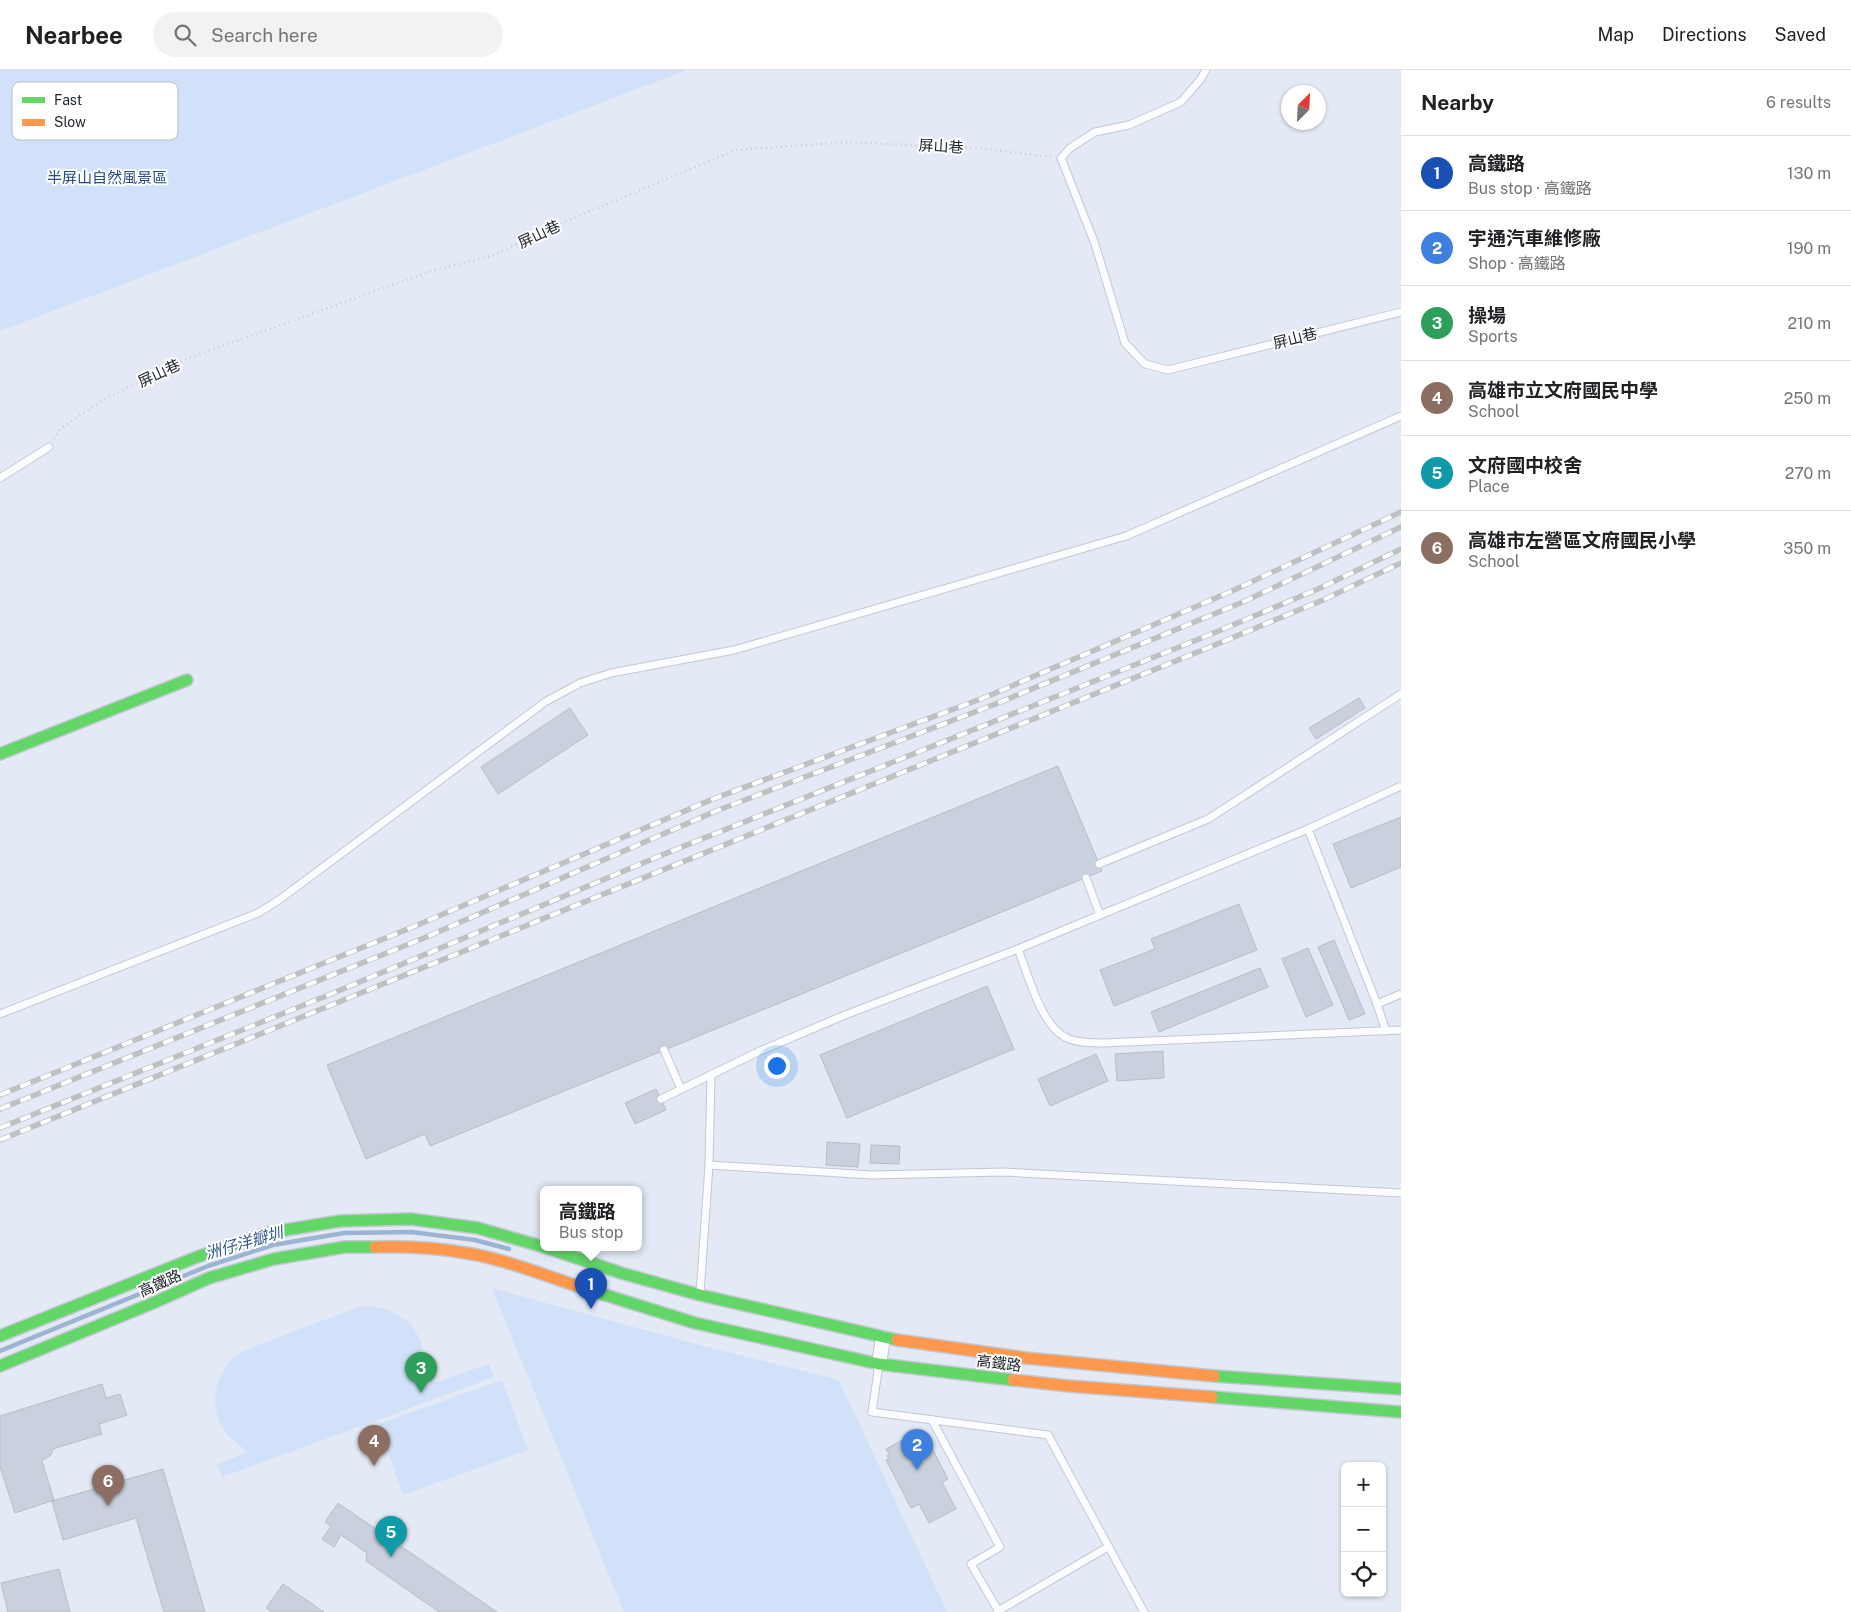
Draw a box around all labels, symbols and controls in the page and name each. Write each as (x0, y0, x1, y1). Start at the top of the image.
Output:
search box (153, 12, 503, 57)
text: Nearbee (25, 21, 123, 49)
icon: search (171, 21, 199, 49)
text: Search here (211, 24, 318, 46)
text: Map (1597, 24, 1634, 45)
text: Directions (1662, 24, 1747, 45)
text: Saved (1775, 24, 1826, 45)
legend (12, 82, 178, 140)
north arrow (1281, 85, 1326, 130)
text: Nearby (1421, 90, 1494, 115)
text: Fast (54, 92, 82, 108)
text: 6 results (1766, 93, 1831, 112)
text: Slow (54, 114, 86, 130)
street label: 屏山巷 (918, 136, 964, 156)
text: 高鐵路 (1468, 152, 1525, 174)
text: 1 (1434, 164, 1440, 183)
text: 130 m (1787, 164, 1831, 183)
park label: 半屏山自然風景區 (47, 169, 167, 186)
text: Bus stop · 高鐵路 (1468, 179, 1592, 198)
street label: 屏山巷 (515, 217, 563, 251)
text: 宇通汽車維修廠 (1468, 227, 1601, 249)
text: 2 (1432, 239, 1442, 258)
text: 190 m (1787, 239, 1831, 258)
text: Shop · 高鐵路 (1468, 254, 1566, 273)
text: 操場 (1468, 304, 1506, 326)
text: 3 (1432, 314, 1442, 333)
text: 210 m (1787, 314, 1831, 333)
street label: 屏山巷 (1271, 324, 1319, 352)
text: Sports (1468, 327, 1518, 346)
street label: 屏山巷 (135, 356, 183, 390)
text: 高雄市立文府國民中學 (1468, 379, 1658, 401)
text: 4 (1432, 389, 1442, 408)
text: 250 m (1784, 389, 1831, 408)
text: School (1468, 402, 1519, 421)
text: 文府國中校舍 (1468, 454, 1582, 476)
text: 5 (1432, 464, 1442, 483)
text: 270 m (1785, 464, 1831, 483)
text: Place (1468, 477, 1510, 496)
text: 高雄市左營區文府國民小學 (1468, 529, 1696, 551)
text: 6 (1432, 539, 1442, 558)
text: 350 m (1783, 539, 1831, 558)
text: School (1468, 552, 1519, 571)
your location (764, 1053, 790, 1079)
popup (540, 1186, 642, 1251)
text: 高鐵路 (559, 1200, 616, 1222)
water label: 洲仔洋瓣圳 (203, 1222, 287, 1263)
text: Bus stop (559, 1223, 623, 1242)
street label: 高鐵路 (136, 1266, 184, 1300)
pin: 1 (575, 1268, 607, 1309)
pin: 3 (405, 1352, 437, 1393)
street label: 高鐵路 (976, 1352, 1022, 1374)
pin: 4 (358, 1425, 390, 1466)
pin: 2 (901, 1429, 933, 1470)
map controls (1341, 1462, 1386, 1597)
button: + (1341, 1462, 1386, 1507)
pin: 6 (92, 1465, 124, 1506)
button: − (1341, 1507, 1386, 1552)
pin: 5 (375, 1516, 407, 1557)
button: locate (1341, 1552, 1386, 1597)

